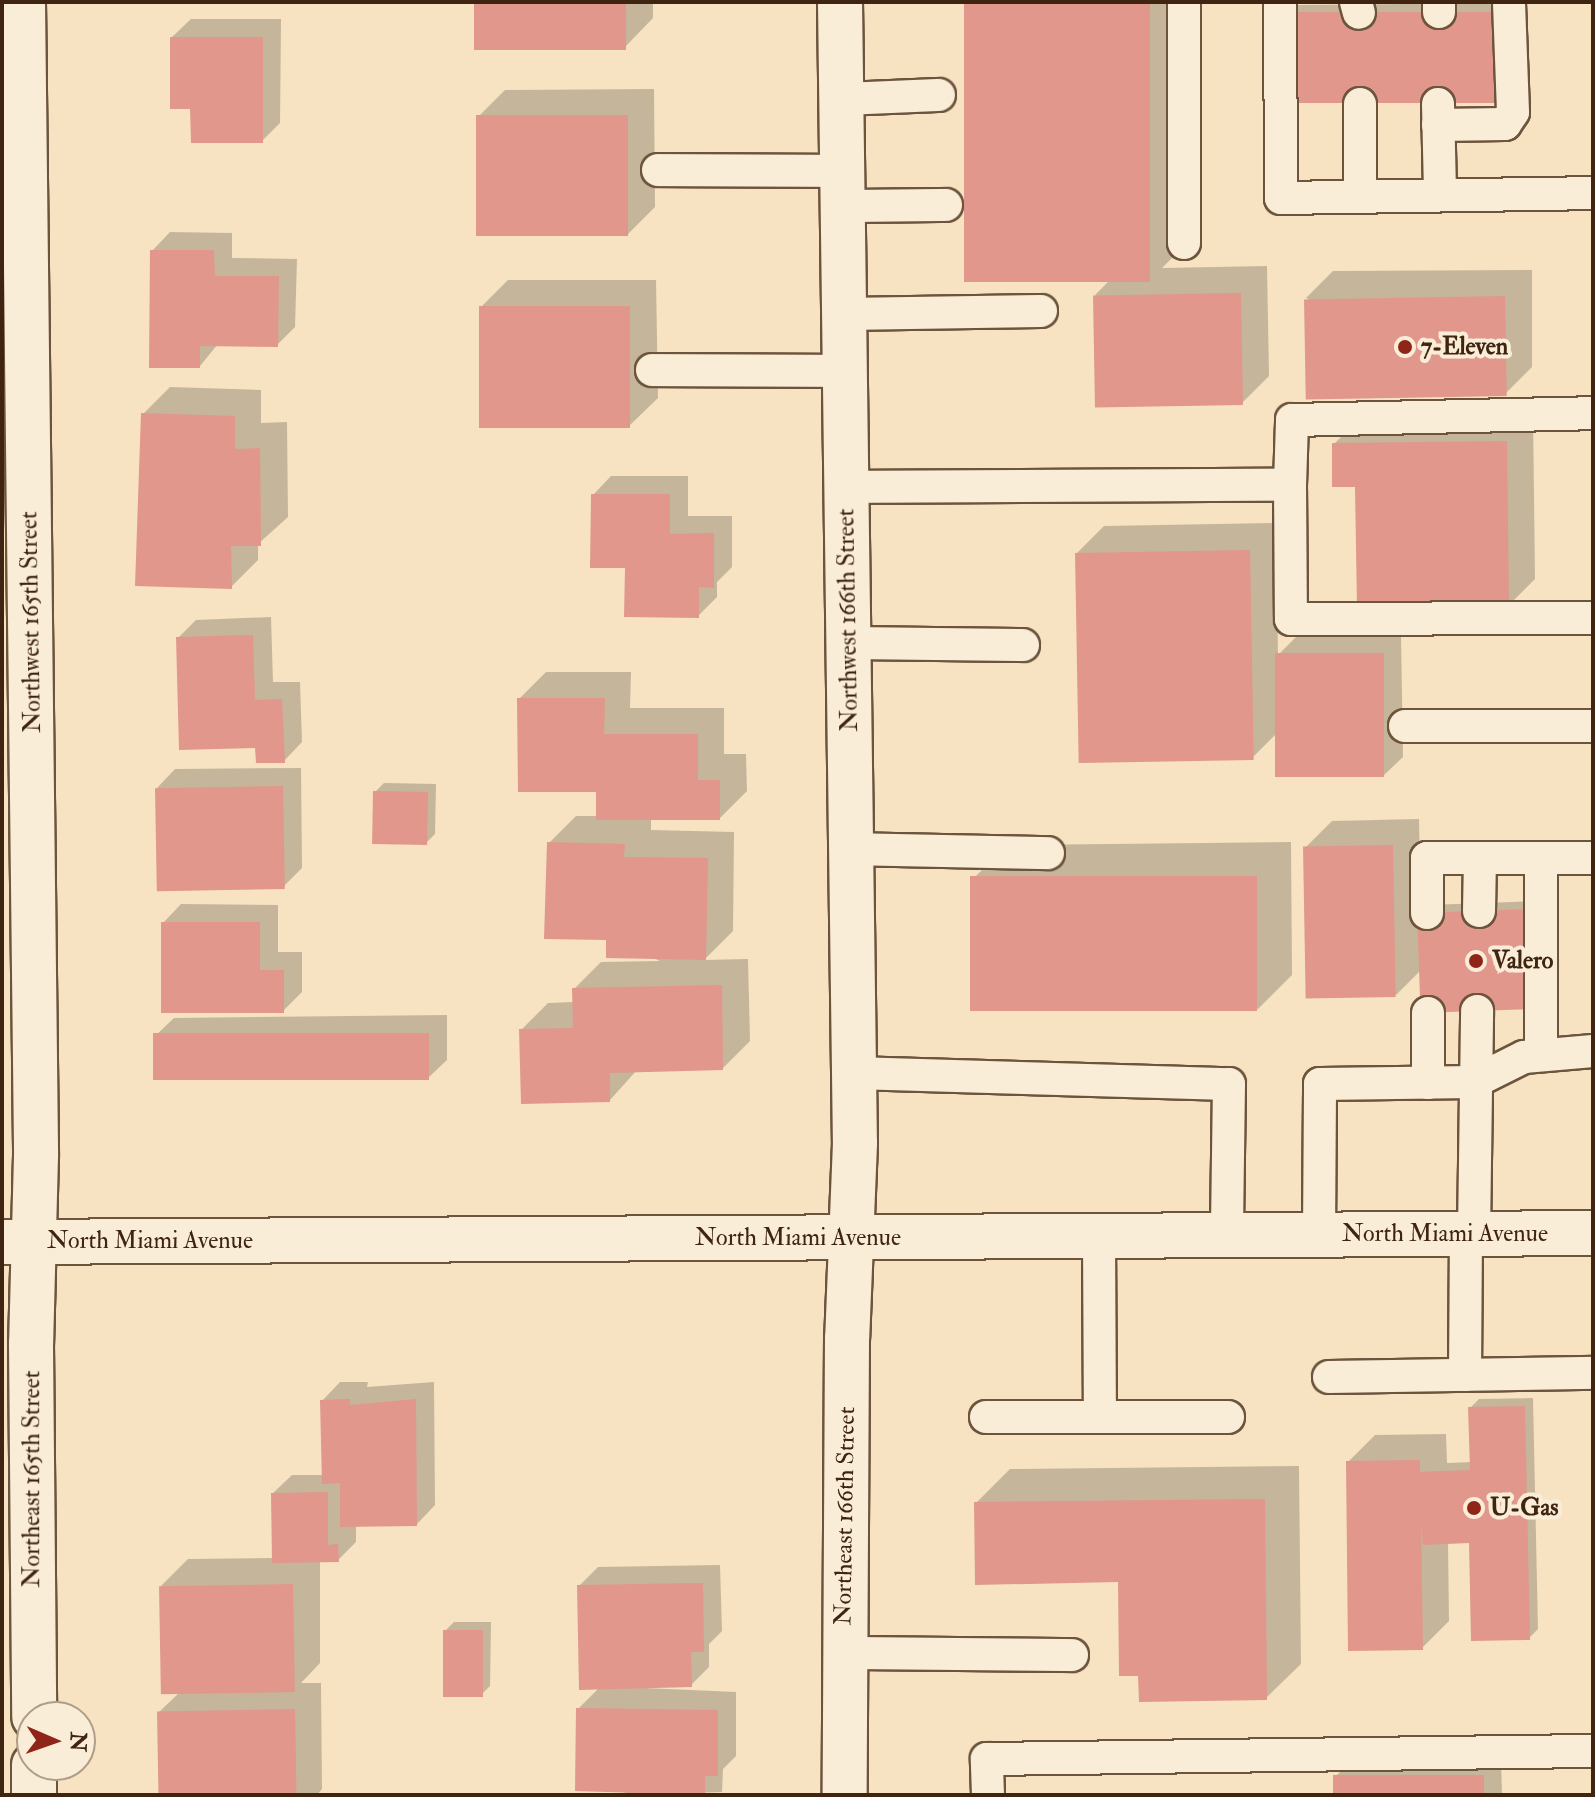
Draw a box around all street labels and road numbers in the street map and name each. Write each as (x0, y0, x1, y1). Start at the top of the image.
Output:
street label: Northwest 166th Street (832, 508, 864, 732)
street label: Northwest 165th Street (15, 511, 47, 733)
street label: North Miami Avenue (1342, 1220, 1548, 1248)
street label: North Miami Avenue (695, 1224, 901, 1252)
street label: North Miami Avenue (47, 1227, 253, 1255)
street label: Northeast 165th Street (18, 1370, 46, 1588)
street label: Northeast 166th Street (829, 1406, 861, 1626)

